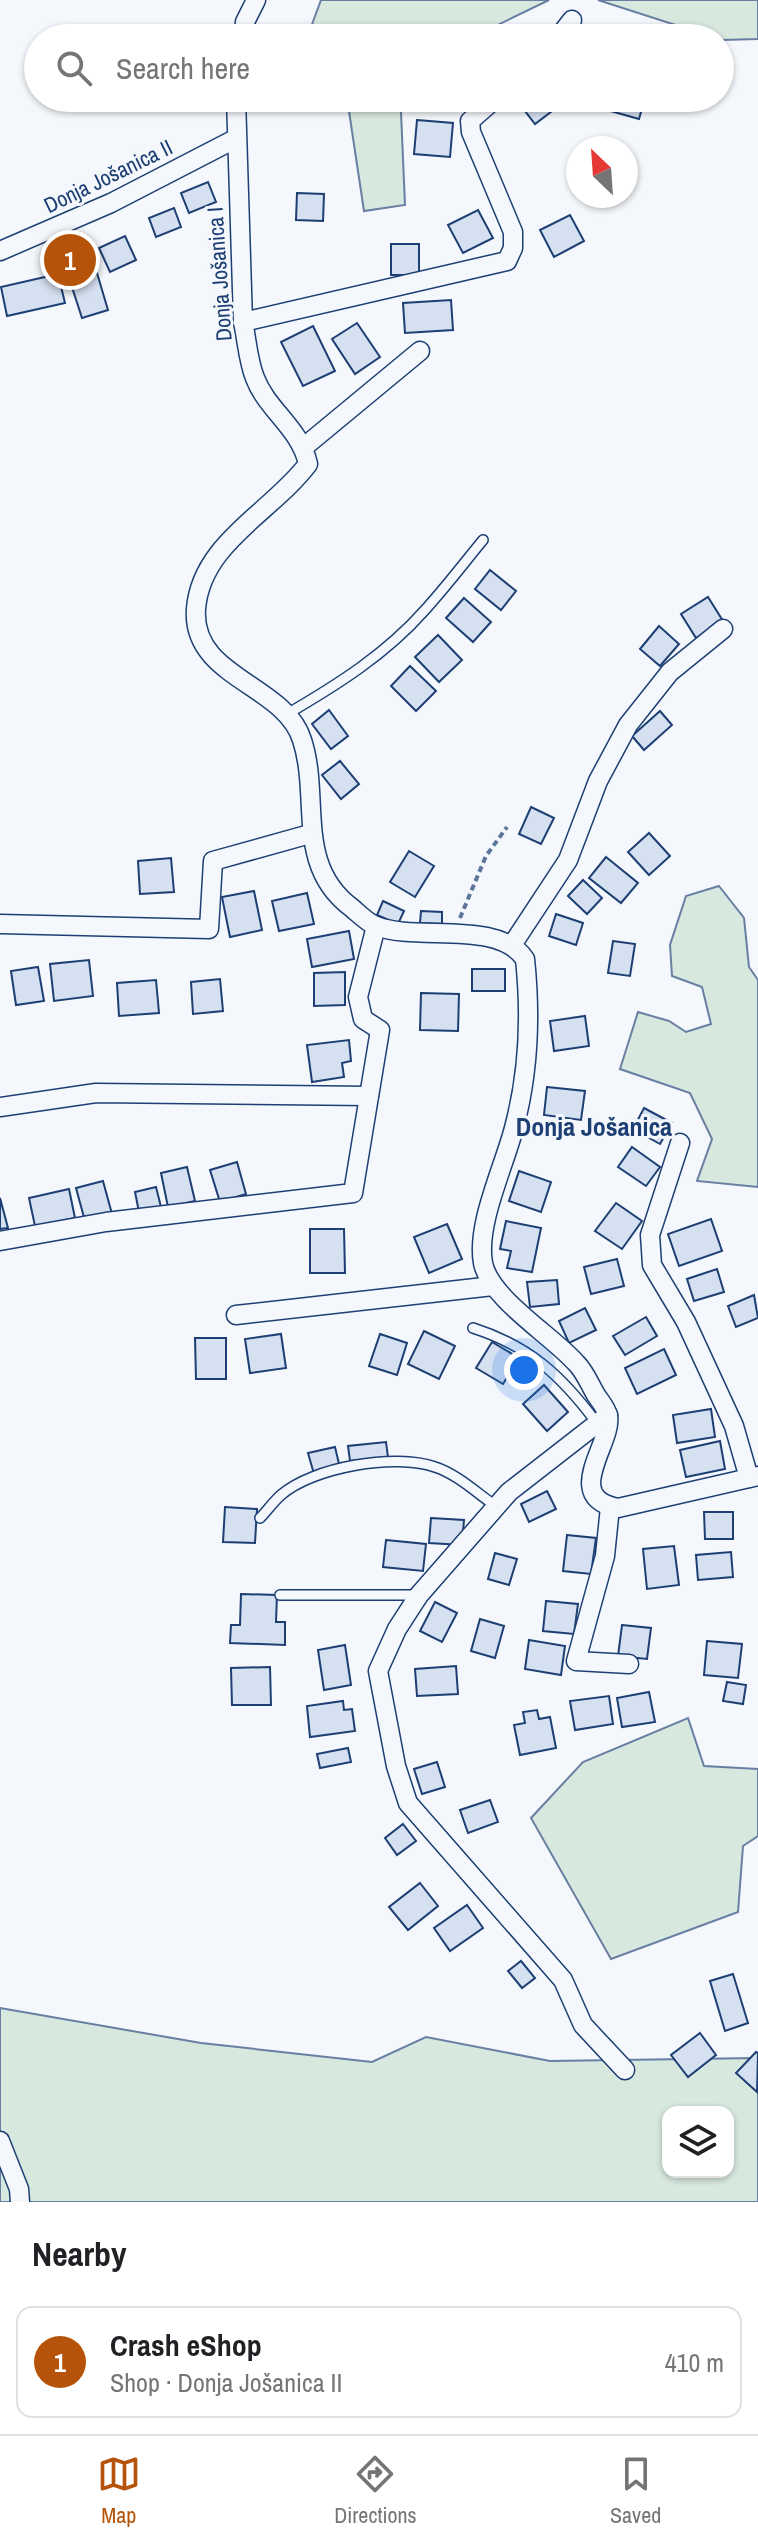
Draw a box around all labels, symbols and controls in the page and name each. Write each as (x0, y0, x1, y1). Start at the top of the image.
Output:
search box (24, 24, 734, 112)
icon: search (52, 46, 96, 90)
text: Search here (116, 48, 250, 88)
street label: Donja Jošanica II (39, 132, 177, 220)
north arrow (566, 136, 638, 208)
street label: Donja Jošanica I (199, 206, 239, 342)
pin: 1 (44, 230, 96, 290)
district label: Donja Jošanica (516, 1109, 672, 1144)
your location (504, 1350, 544, 1390)
map controls (662, 2106, 734, 2178)
button: layers (662, 2106, 734, 2178)
text: Nearby (32, 2231, 127, 2277)
text: Crash eShop (110, 2325, 262, 2365)
text: 1 (54, 2345, 66, 2380)
text: 410 m (665, 2345, 724, 2380)
text: Shop · Donja Jošanica II (110, 2365, 342, 2400)
tab: Map (97, 2452, 141, 2530)
tab: Directions (334, 2452, 417, 2530)
tab: Saved (610, 2452, 661, 2530)

